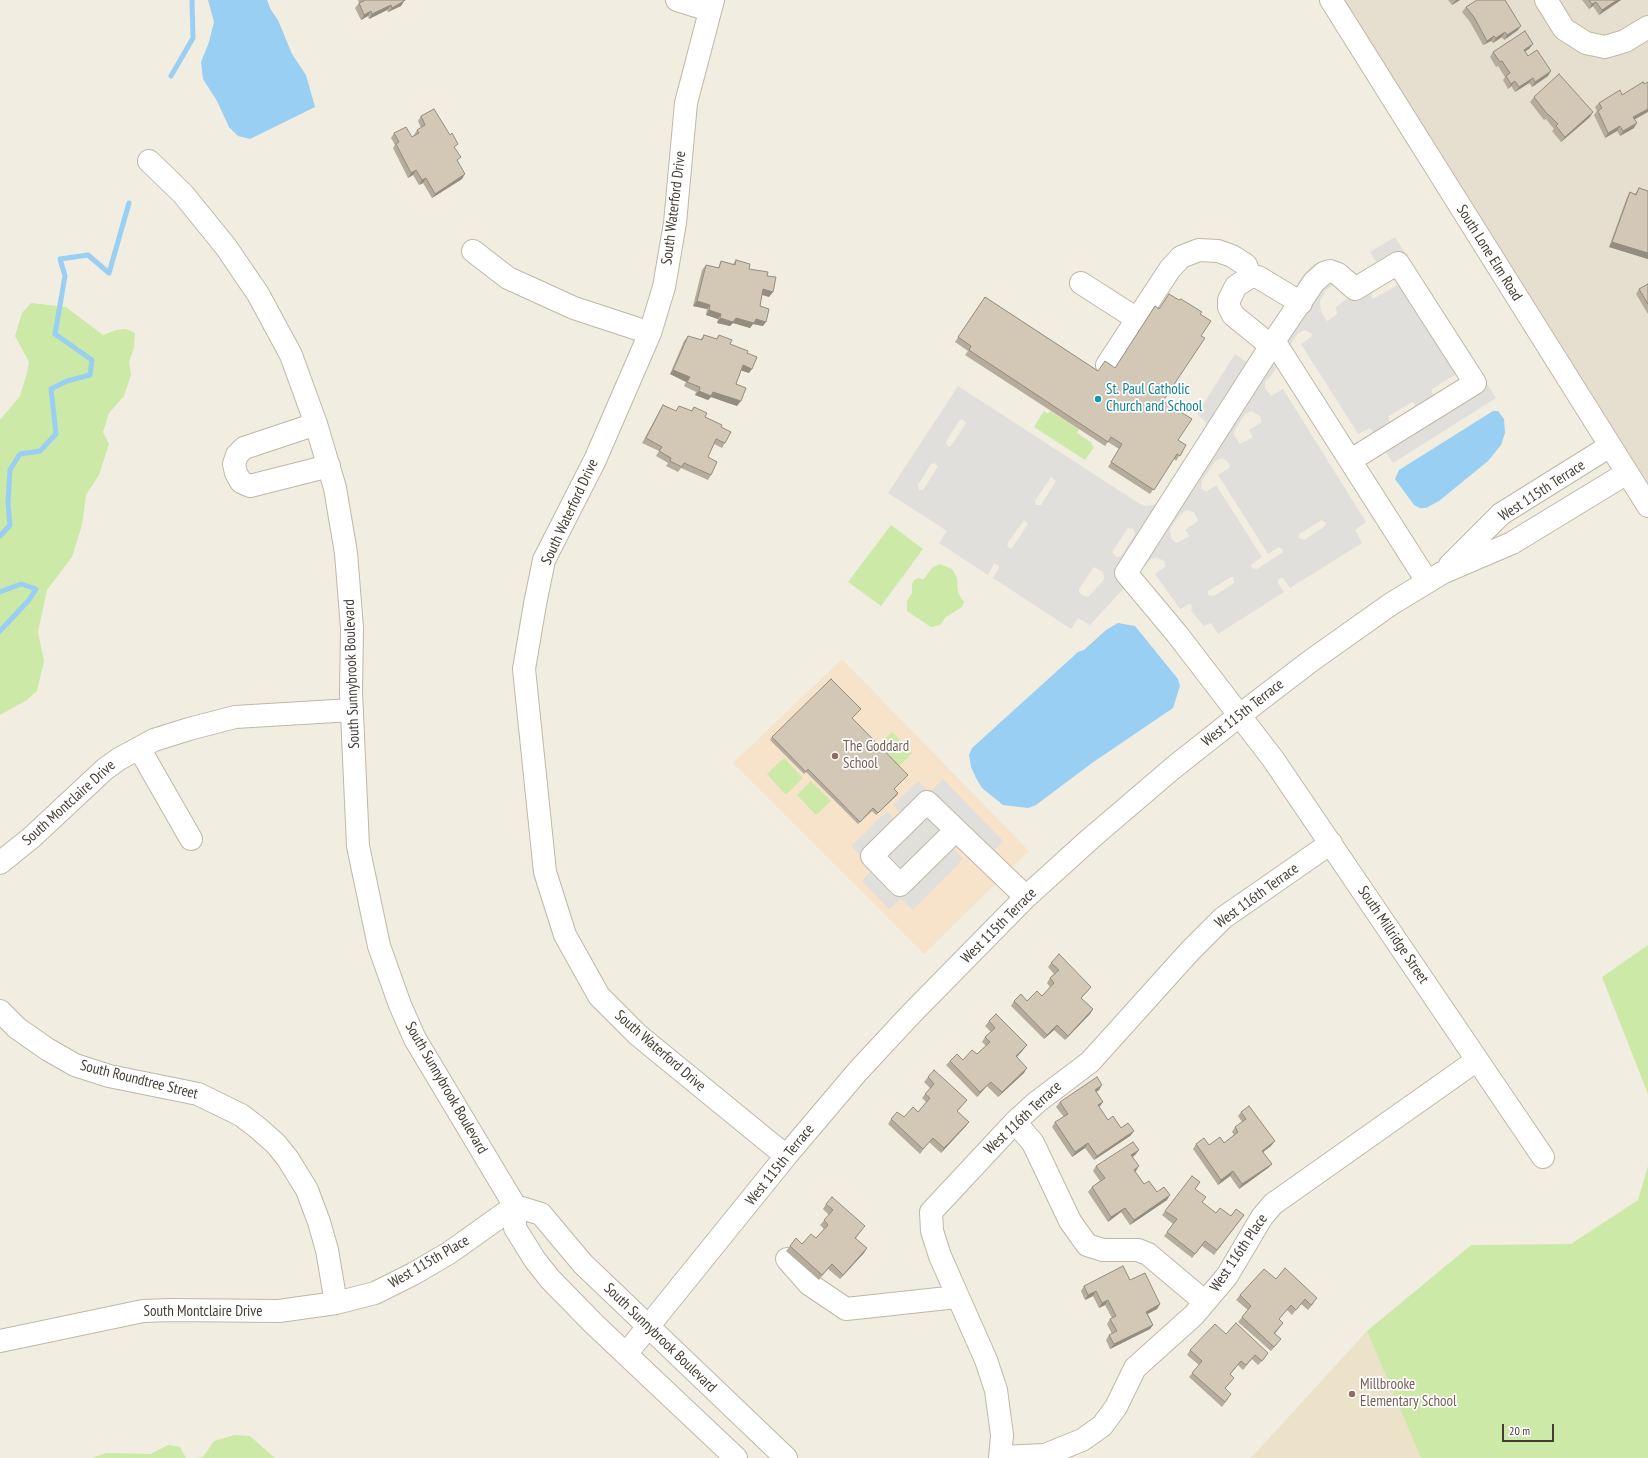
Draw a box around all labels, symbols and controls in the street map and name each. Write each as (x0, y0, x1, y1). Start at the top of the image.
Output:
street label: South Waterford Drive (658, 150, 690, 266)
street label: South Lone Elm Road (1452, 202, 1526, 304)
place label: St. Paul Catholic Church and School (1106, 381, 1202, 416)
marker: St. Paul Catholic Church and School (1093, 394, 1103, 404)
street label: South Waterford Drive (538, 456, 602, 568)
street label: West 115th Terrace (1496, 456, 1588, 526)
street label: South Sunnybrook Boulevard (340, 599, 364, 749)
street label: West 115th Terrace (1198, 675, 1288, 751)
place label: The Goddard School (843, 738, 909, 773)
marker: The Goddard School (830, 751, 840, 761)
street label: South Montclaire Drive (19, 757, 119, 849)
street label: West 116th Terrace (1212, 860, 1302, 932)
street label: South Millridge Street (1354, 883, 1432, 987)
street label: West 115th Terrace (958, 885, 1040, 967)
street label: South Waterford Drive (611, 1007, 709, 1095)
street label: South Sunnybrook Boulevard (401, 1019, 491, 1157)
street label: South Roundtree Street (78, 1057, 200, 1103)
street label: West 116th Terrace (981, 1078, 1065, 1158)
street label: West 115th Terrace (742, 1121, 818, 1209)
street label: West 116th Place (1206, 1211, 1272, 1295)
street label: West 115th Place (386, 1232, 472, 1292)
street label: South Sunnybrook Boulevard (600, 1280, 720, 1396)
street label: South Montclaire Drive (144, 1303, 262, 1321)
place label: Millbrooke Elementary School (1360, 1376, 1457, 1411)
marker: Millbrooke Elementary School (1347, 1389, 1357, 1399)
scale bar (1504, 1416, 1556, 1442)
text: 20 m (1509, 1423, 1530, 1438)

